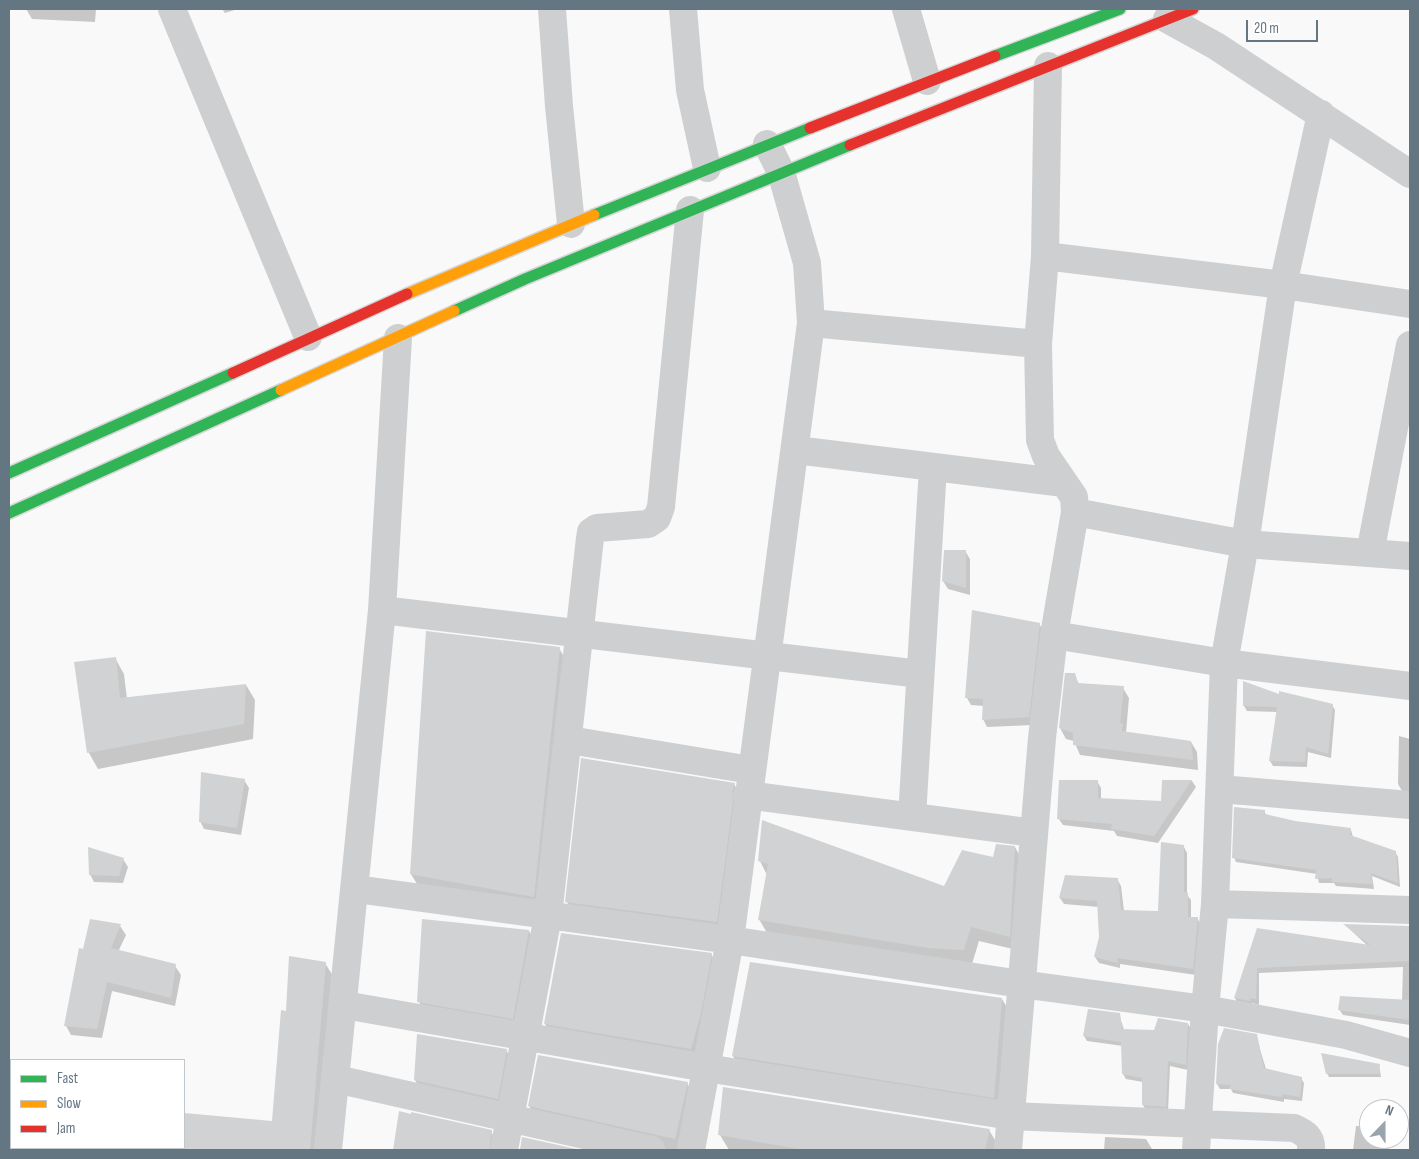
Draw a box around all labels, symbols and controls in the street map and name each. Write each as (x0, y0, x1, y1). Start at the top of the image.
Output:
scale bar (1249, 10, 1322, 42)
text: 20 m (1254, 19, 1279, 38)
legend (10, 1059, 185, 1149)
text: Fast (57, 1069, 78, 1088)
text: Slow (57, 1094, 81, 1113)
north arrow (1359, 1099, 1409, 1149)
text: N (1383, 1101, 1396, 1120)
text: Jam (57, 1119, 75, 1138)

